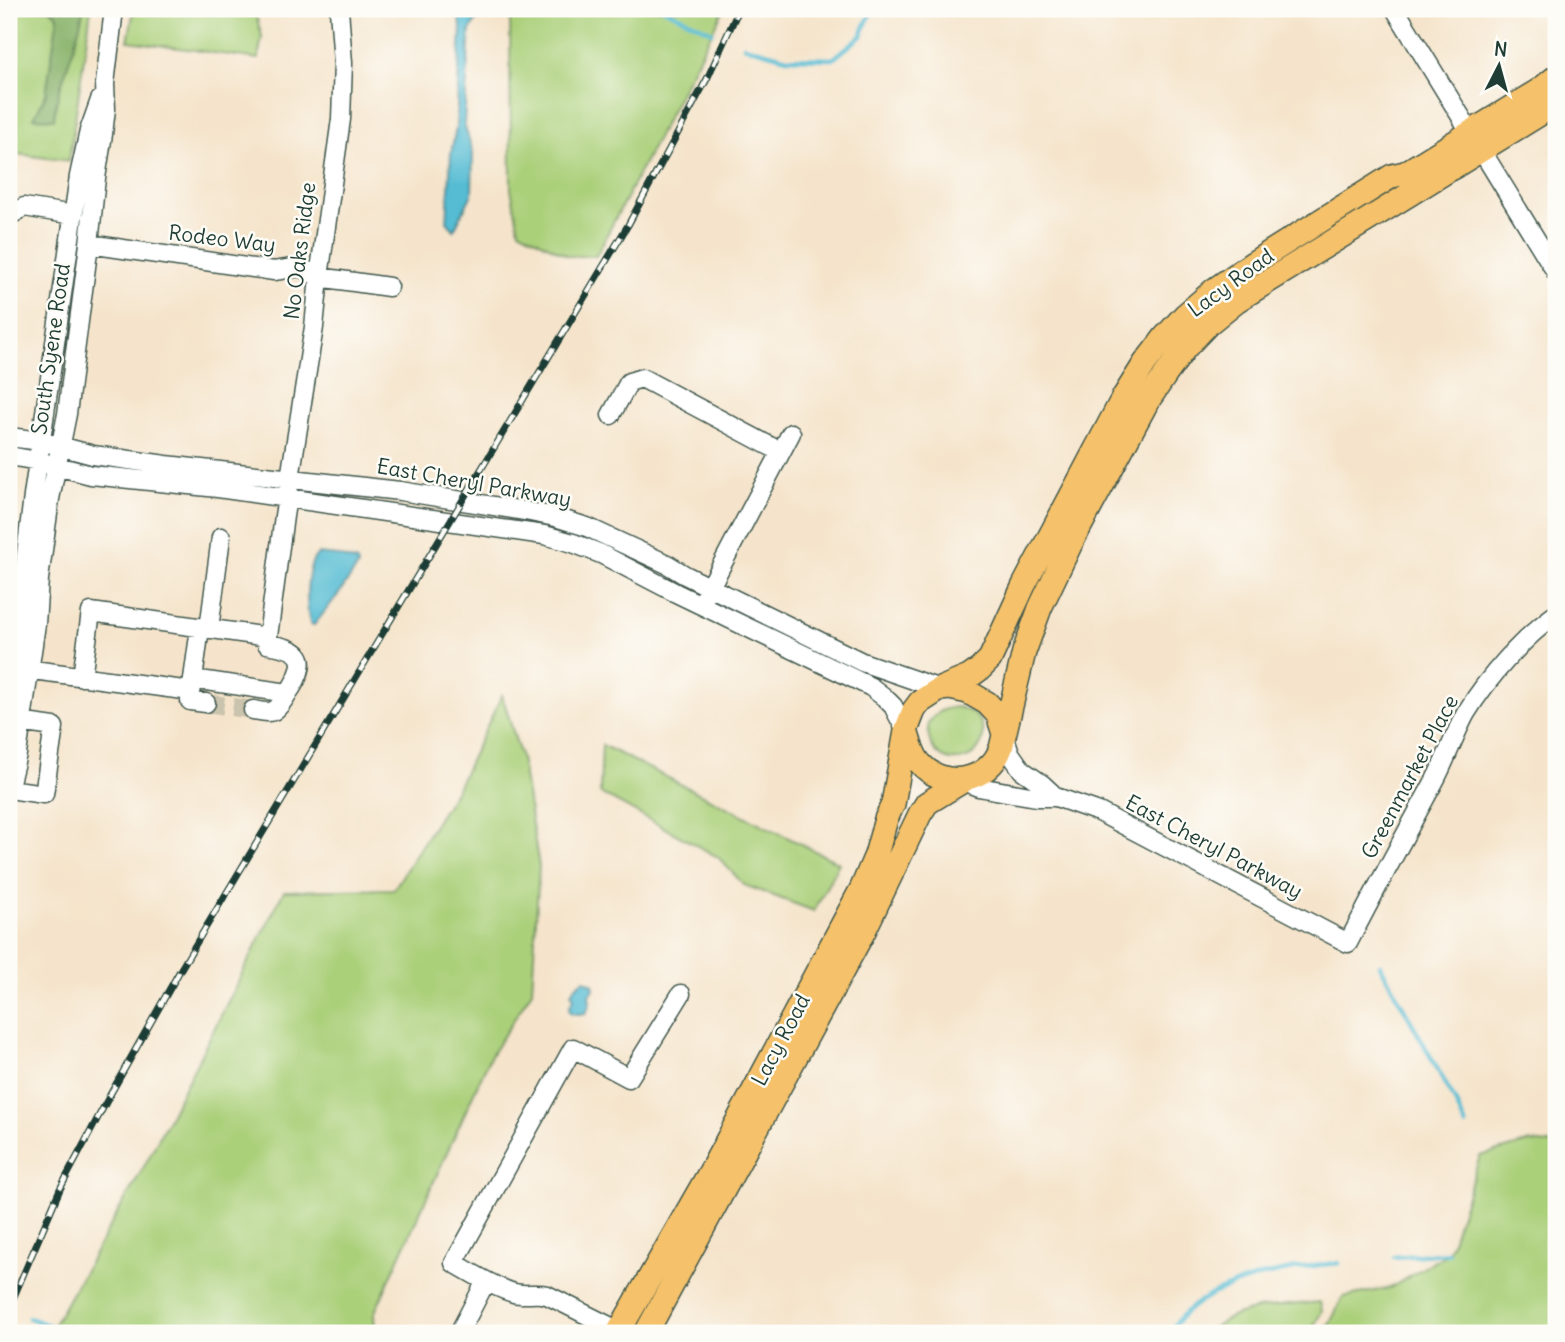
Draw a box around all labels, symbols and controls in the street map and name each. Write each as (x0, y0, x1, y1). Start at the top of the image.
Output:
north arrow (1464, 32, 1534, 102)
text: N (1493, 36, 1509, 62)
street label: No Oaks Ridge (278, 181, 321, 321)
street label: Rodeo Way (167, 219, 277, 258)
street label: Lacy Road (1182, 242, 1279, 323)
street label: South Syene Road (25, 262, 76, 436)
street label: East Cheryl Parkway (375, 452, 573, 513)
street label: Greenmarket Place (1355, 690, 1464, 863)
street label: East Cheryl Parkway (1121, 788, 1307, 905)
street label: Lacy Road (745, 989, 816, 1090)

